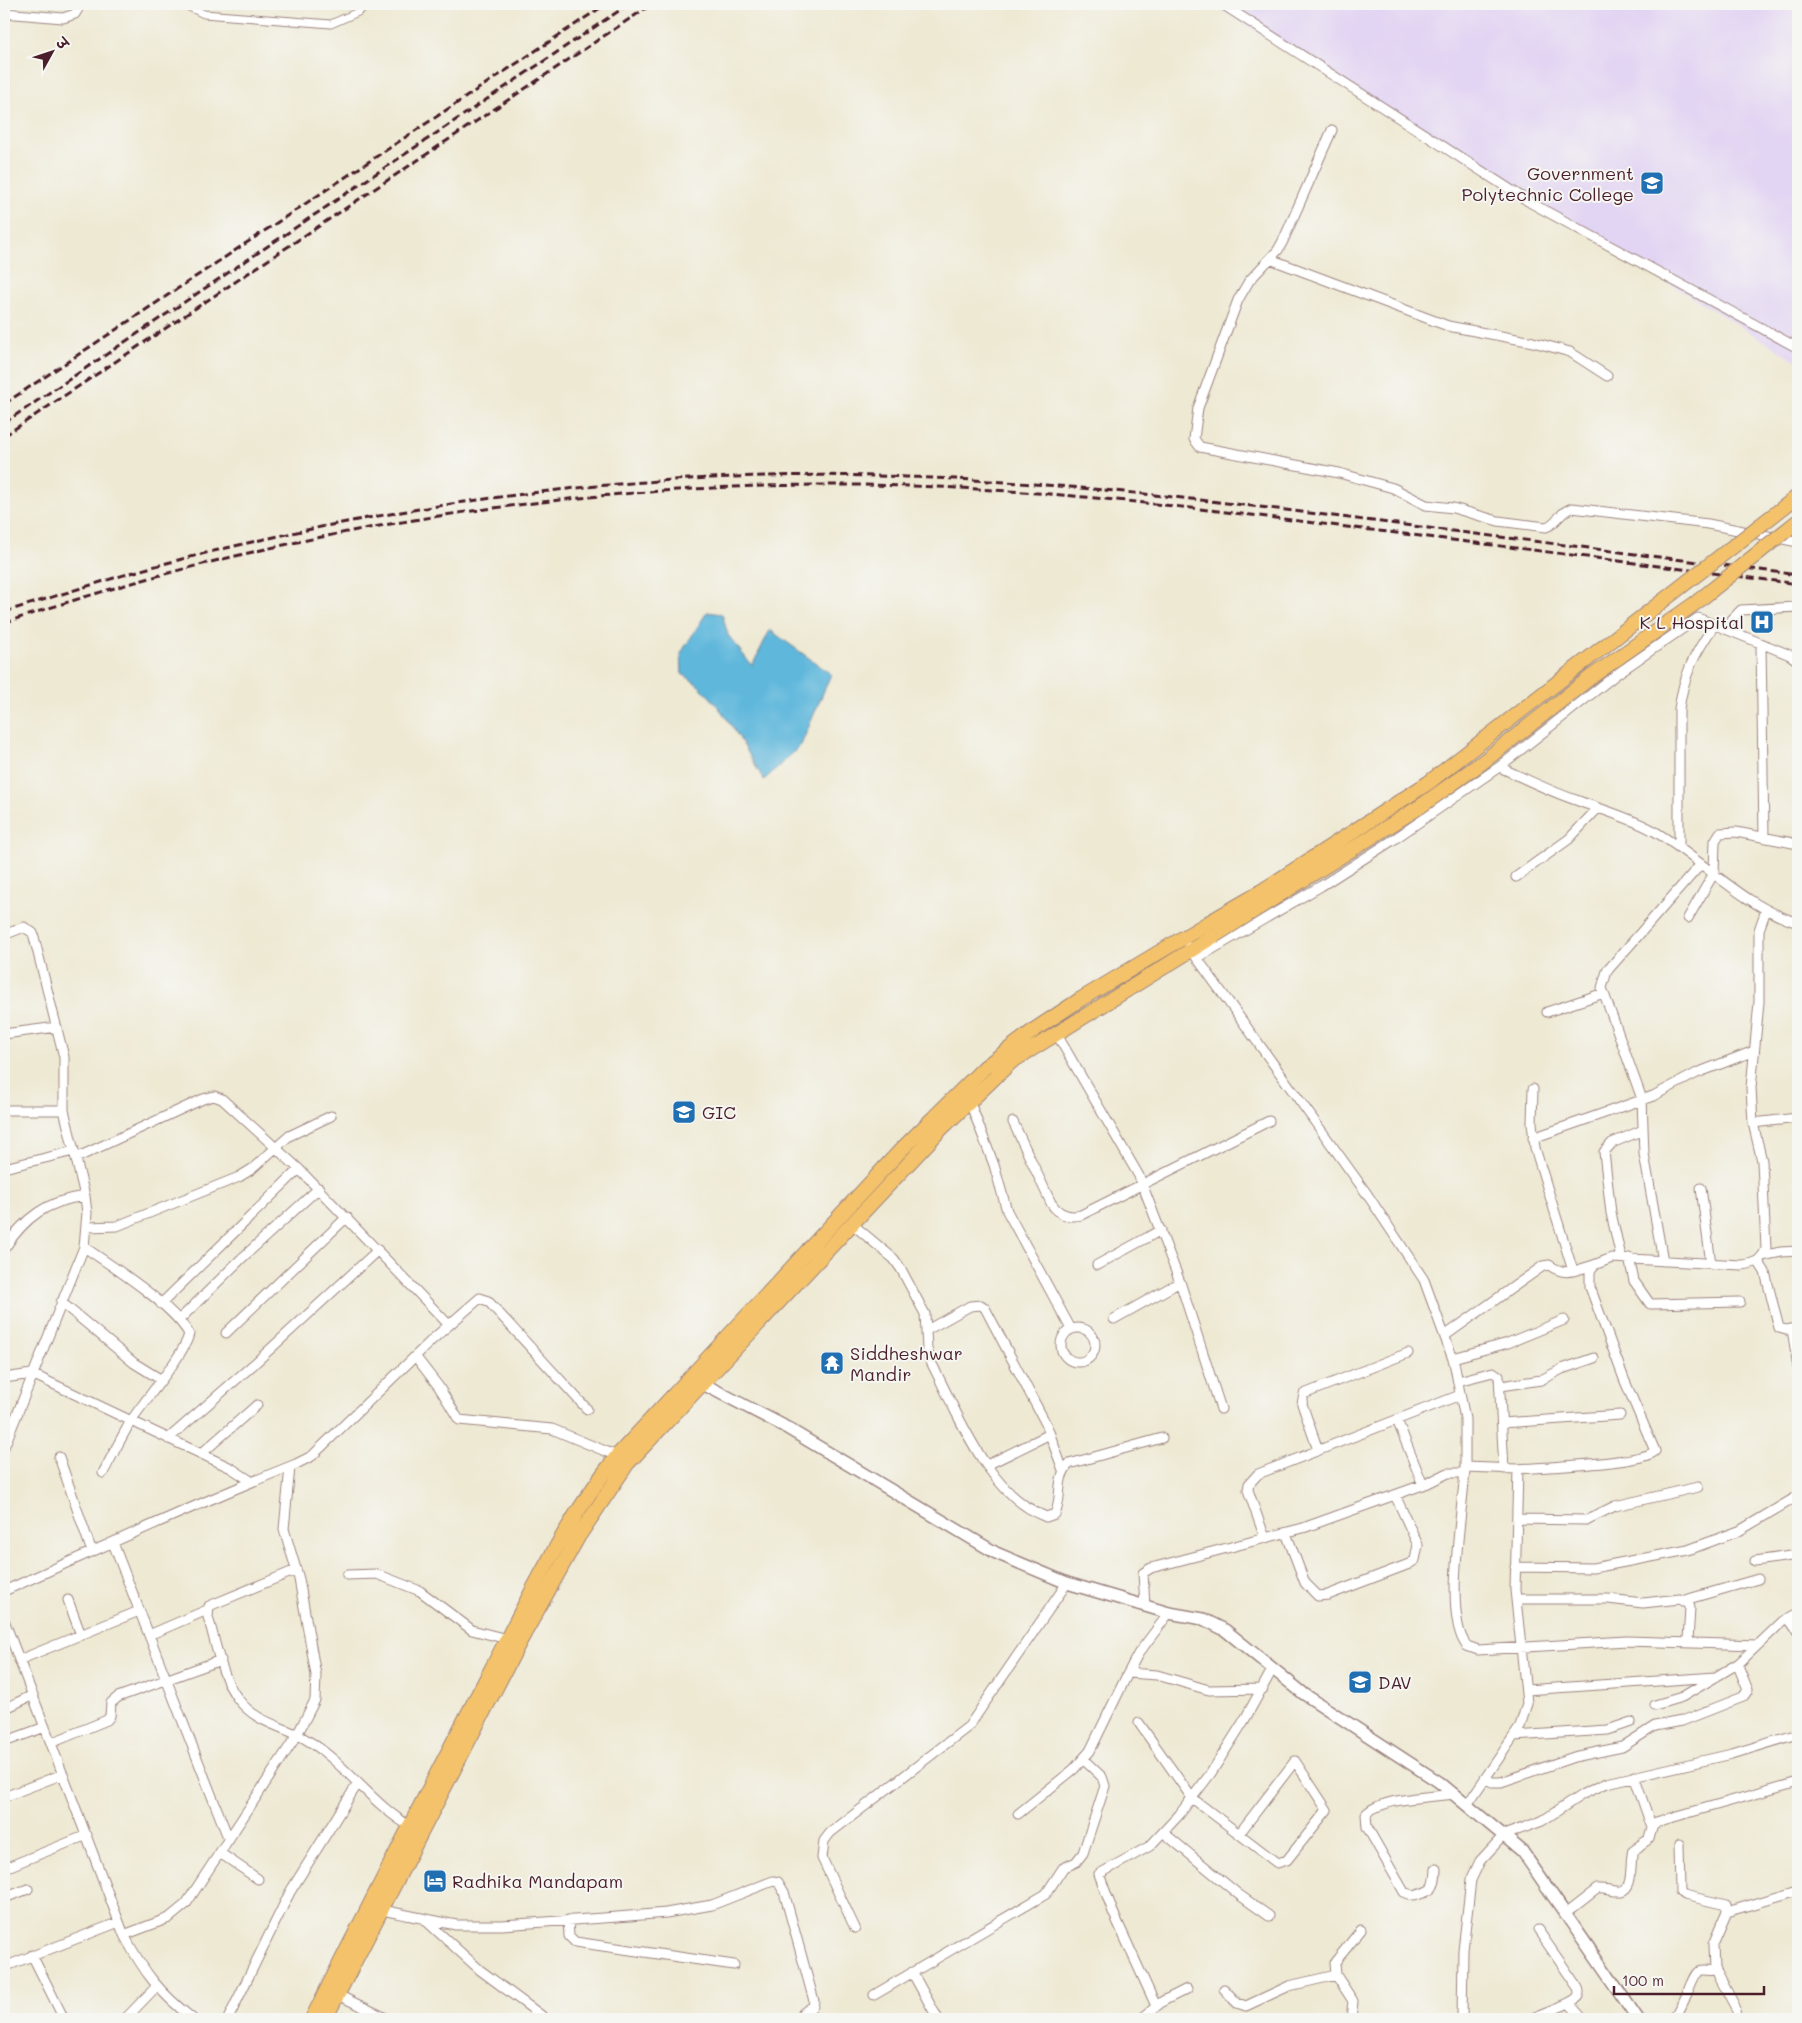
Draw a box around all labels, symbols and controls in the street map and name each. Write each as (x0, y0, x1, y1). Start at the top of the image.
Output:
north arrow (28, 28, 78, 78)
text: उ (51, 32, 74, 54)
place label: Government Polytechnic College (1462, 161, 1634, 206)
school or university icon: Government Polytechnic College (1639, 170, 1665, 196)
hospital icon: K L Hospital (1749, 609, 1775, 635)
place label: K L Hospital (1640, 610, 1744, 634)
school or university icon: GIC (671, 1099, 697, 1125)
place label: GIC (702, 1100, 736, 1124)
place label: Siddheshwar Mandir (850, 1341, 963, 1386)
temple icon: Siddheshwar Mandir (819, 1350, 845, 1376)
school or university icon: DAV (1347, 1669, 1373, 1695)
place label: DAV (1378, 1670, 1412, 1694)
hotel icon: Radhika Mandapam (422, 1868, 448, 1894)
place label: Radhika Mandapam (452, 1869, 623, 1893)
scale bar (1614, 1963, 1764, 1995)
text: 100 m (1622, 1970, 1664, 1990)

